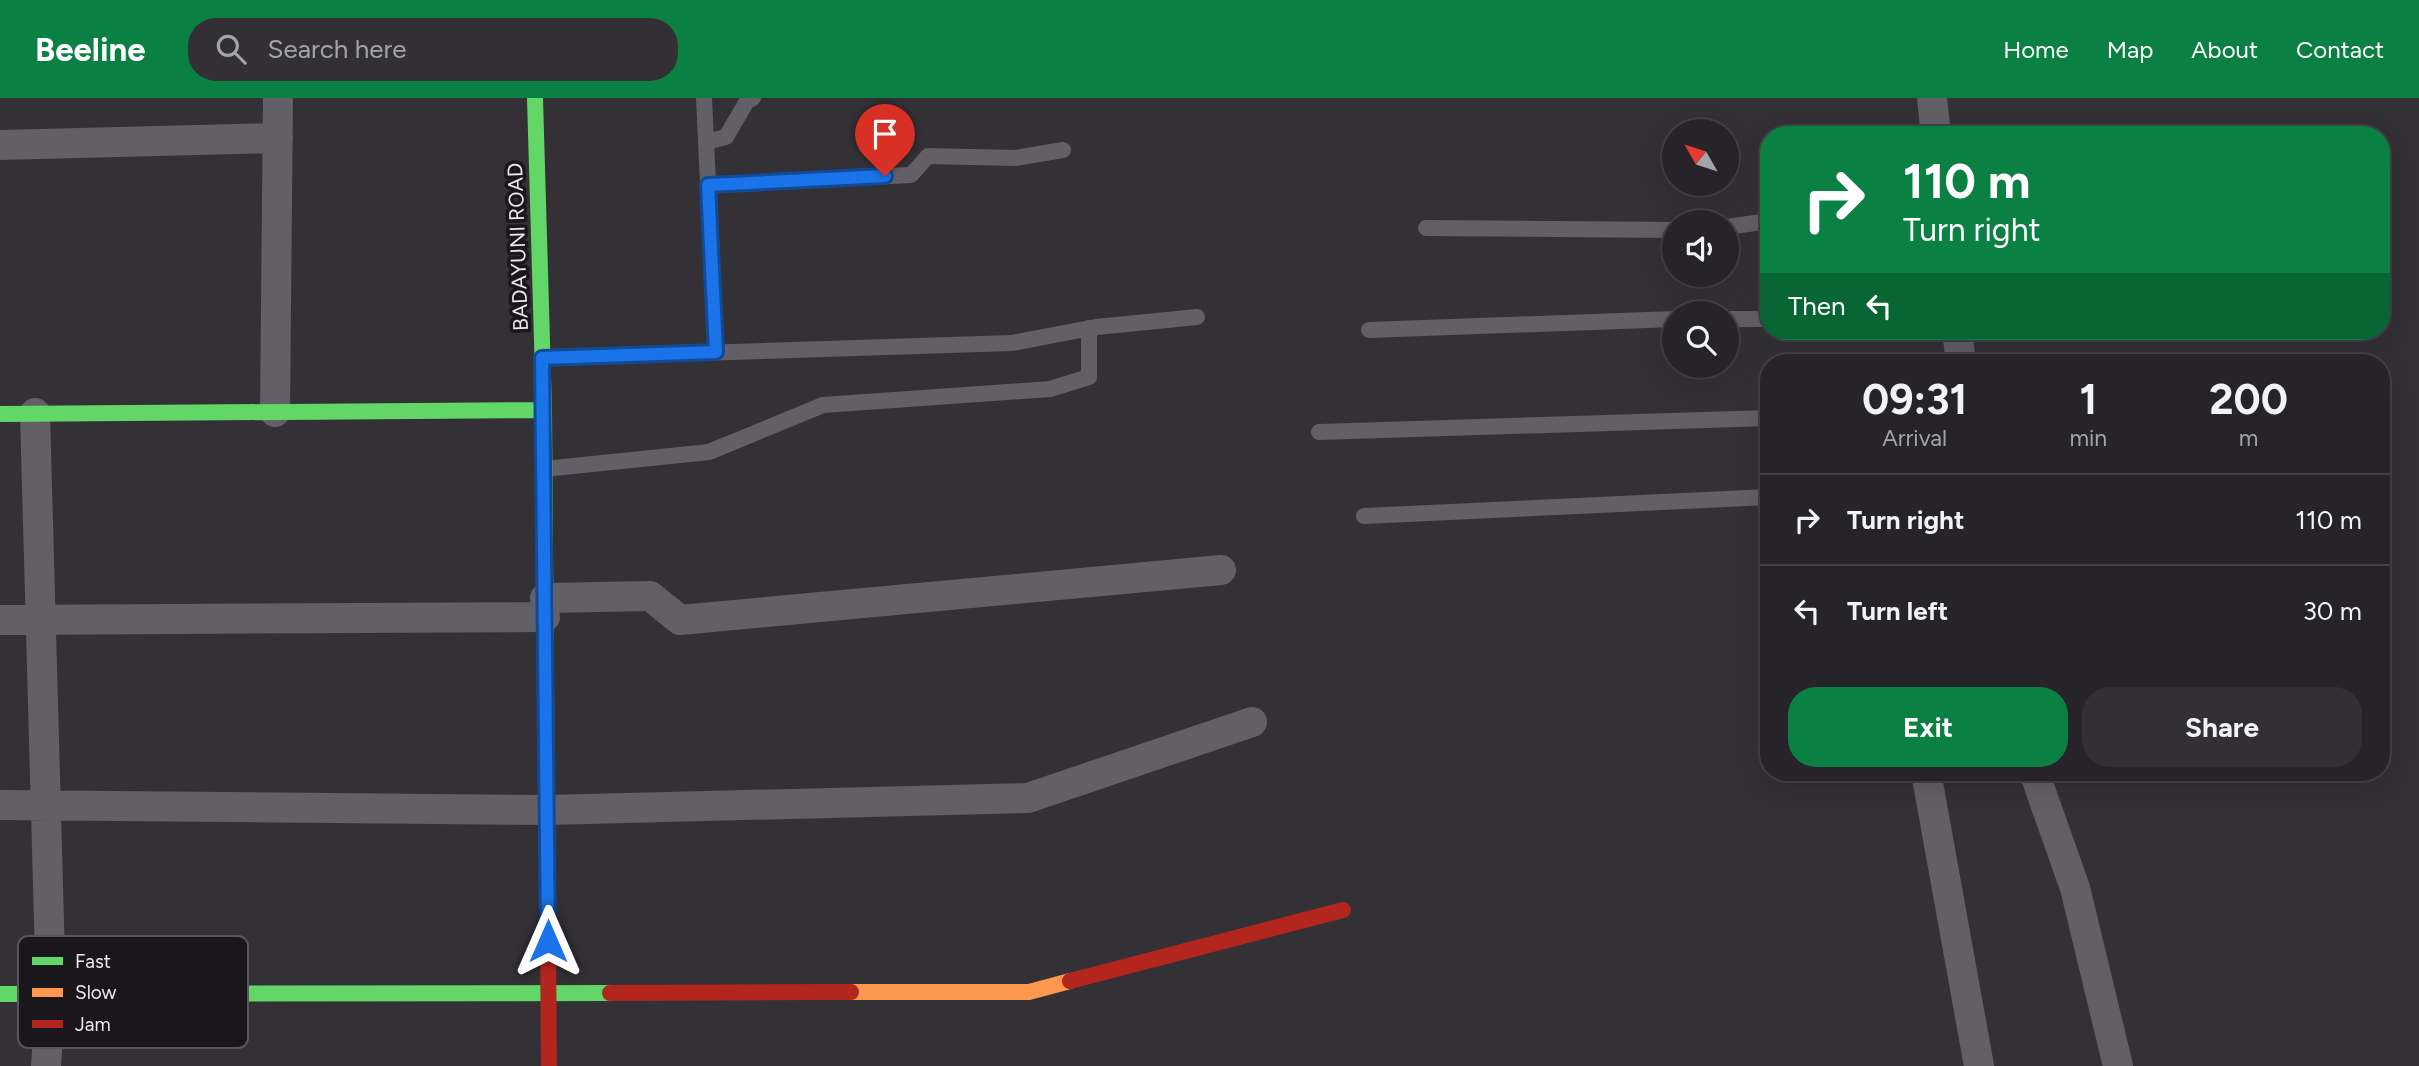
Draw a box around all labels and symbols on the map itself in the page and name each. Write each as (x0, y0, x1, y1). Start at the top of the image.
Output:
pin (855, 104, 915, 176)
north arrow (1662, 119, 1740, 196)
street label: BADAYUNI ROAD (502, 162, 533, 332)
position arrow (511, 904, 585, 978)
legend (18, 936, 248, 1048)
text: Fast (75, 950, 111, 973)
text: Slow (75, 981, 117, 1004)
text: Jam (75, 1013, 111, 1036)

